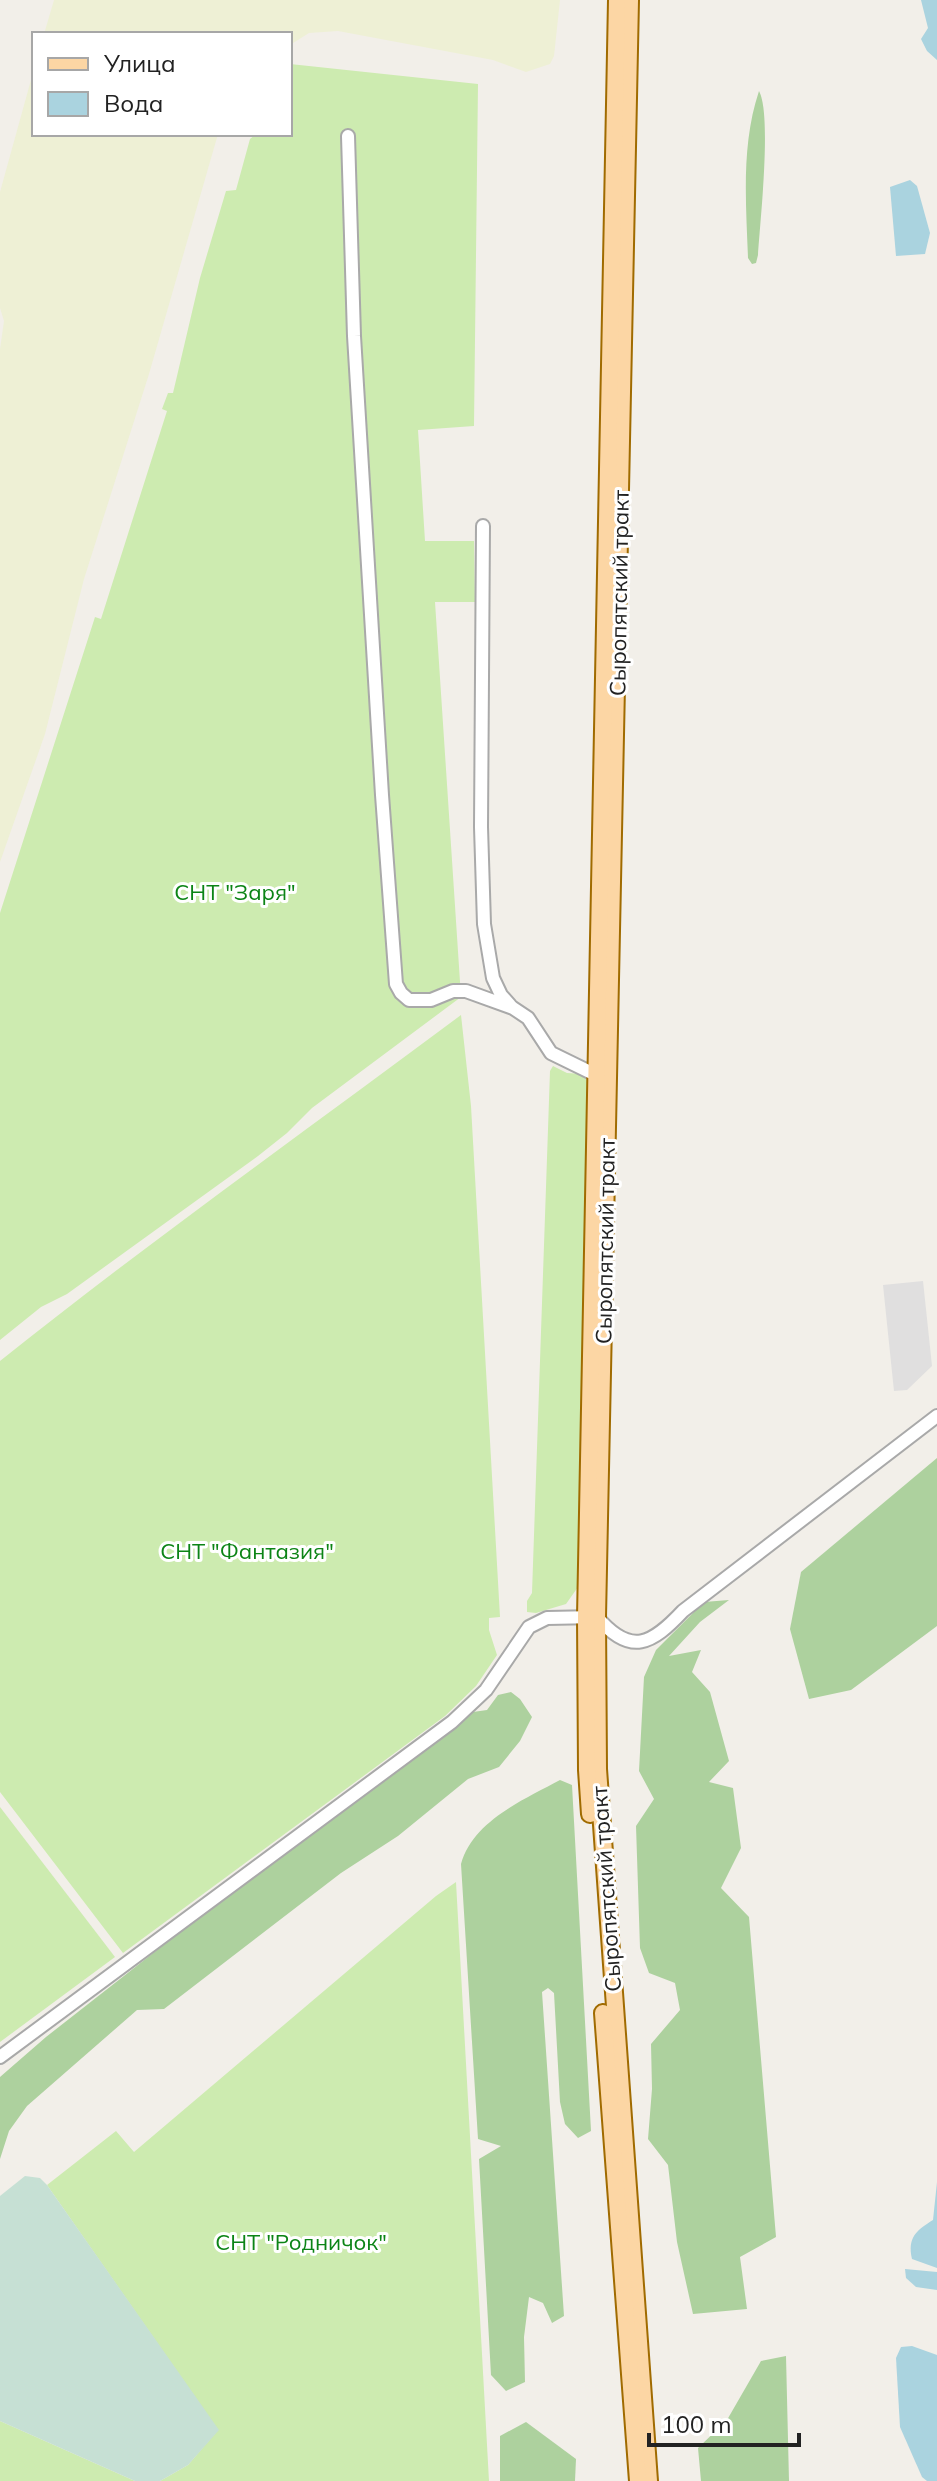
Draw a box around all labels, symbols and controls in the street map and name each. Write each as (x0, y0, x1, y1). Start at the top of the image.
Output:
legend (32, 32, 292, 136)
text: Улица (103, 48, 176, 78)
text: Вода (104, 88, 164, 118)
street label: Сыропятский тракт (603, 490, 635, 696)
park label: СНТ "Заря" (174, 878, 296, 906)
street label: Сыропятский тракт (589, 1138, 621, 1344)
park label: СНТ "Фантазия" (160, 1537, 334, 1565)
street label: Сыропятский тракт (585, 1785, 627, 1993)
park label: СНТ "Родничок" (215, 2228, 387, 2256)
scale bar (649, 2397, 799, 2447)
text: 100 m (661, 2409, 732, 2439)

